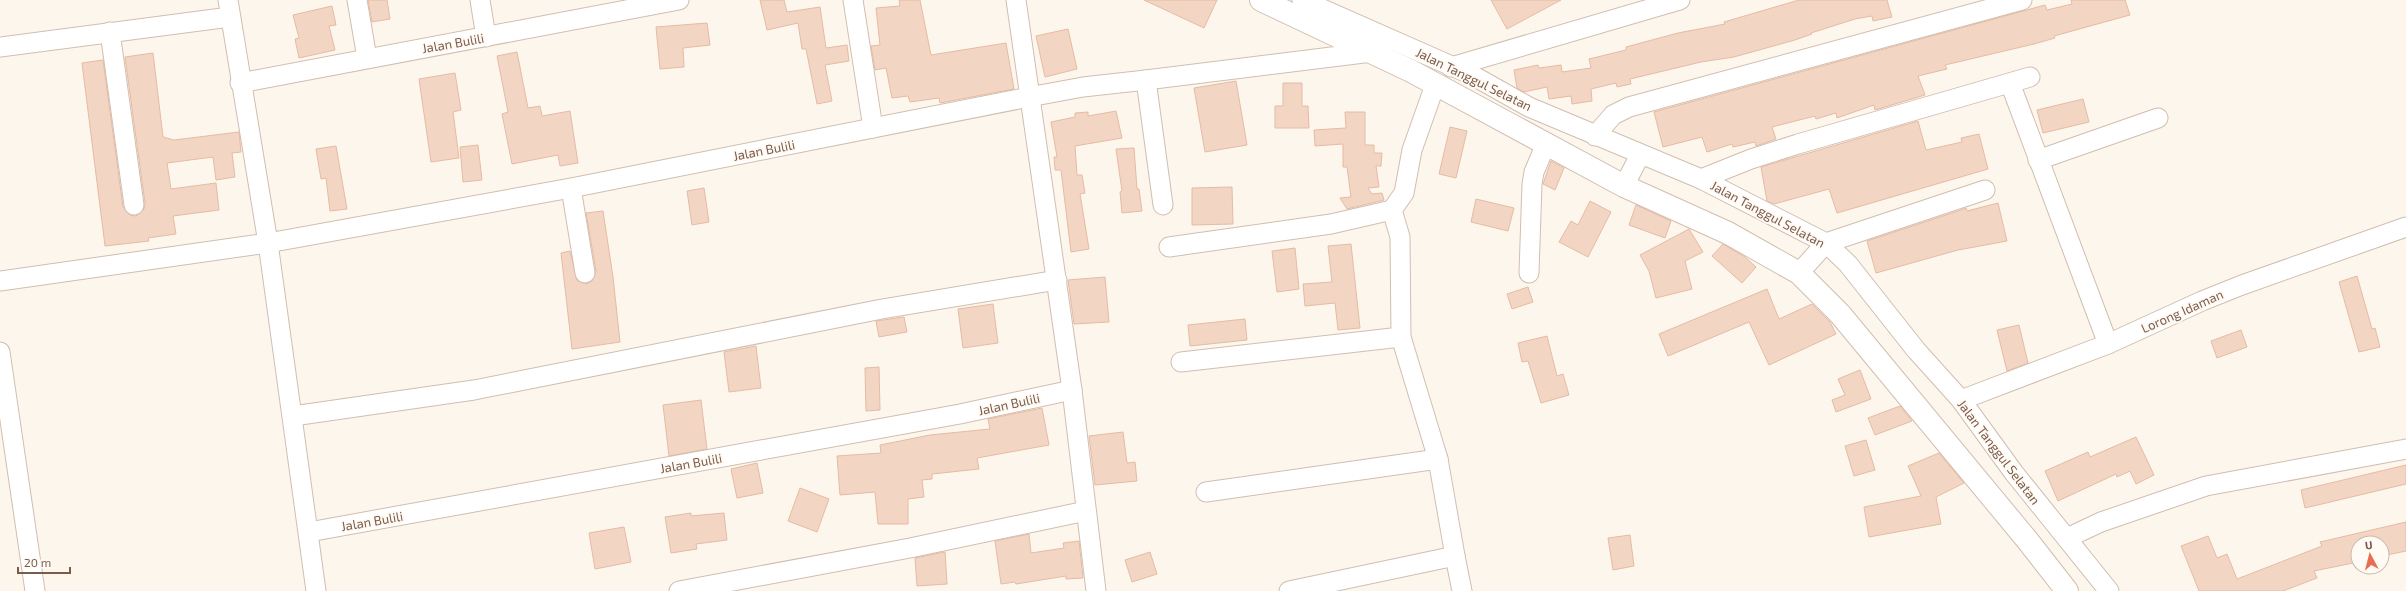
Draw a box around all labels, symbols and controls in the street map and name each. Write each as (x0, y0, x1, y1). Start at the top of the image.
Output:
street label: Jalan Bulili (421, 30, 485, 56)
street label: Jalan Tanggul Selatan (1413, 44, 1535, 114)
street label: Jalan Bulili (732, 136, 796, 164)
street label: Jalan Tanggul Selatan (1708, 177, 1828, 251)
street label: Lorong Idaman (2138, 286, 2226, 336)
street label: Jalan Bulili (977, 390, 1041, 418)
street label: Jalan Tanggul Selatan (1954, 396, 2044, 508)
street label: Jalan Bulili (659, 450, 723, 476)
street label: Jalan Bulili (340, 508, 404, 534)
north arrow (2350, 535, 2390, 575)
text: U (2364, 538, 2373, 551)
scale bar (18, 549, 70, 575)
text: 20 m (24, 555, 51, 569)

